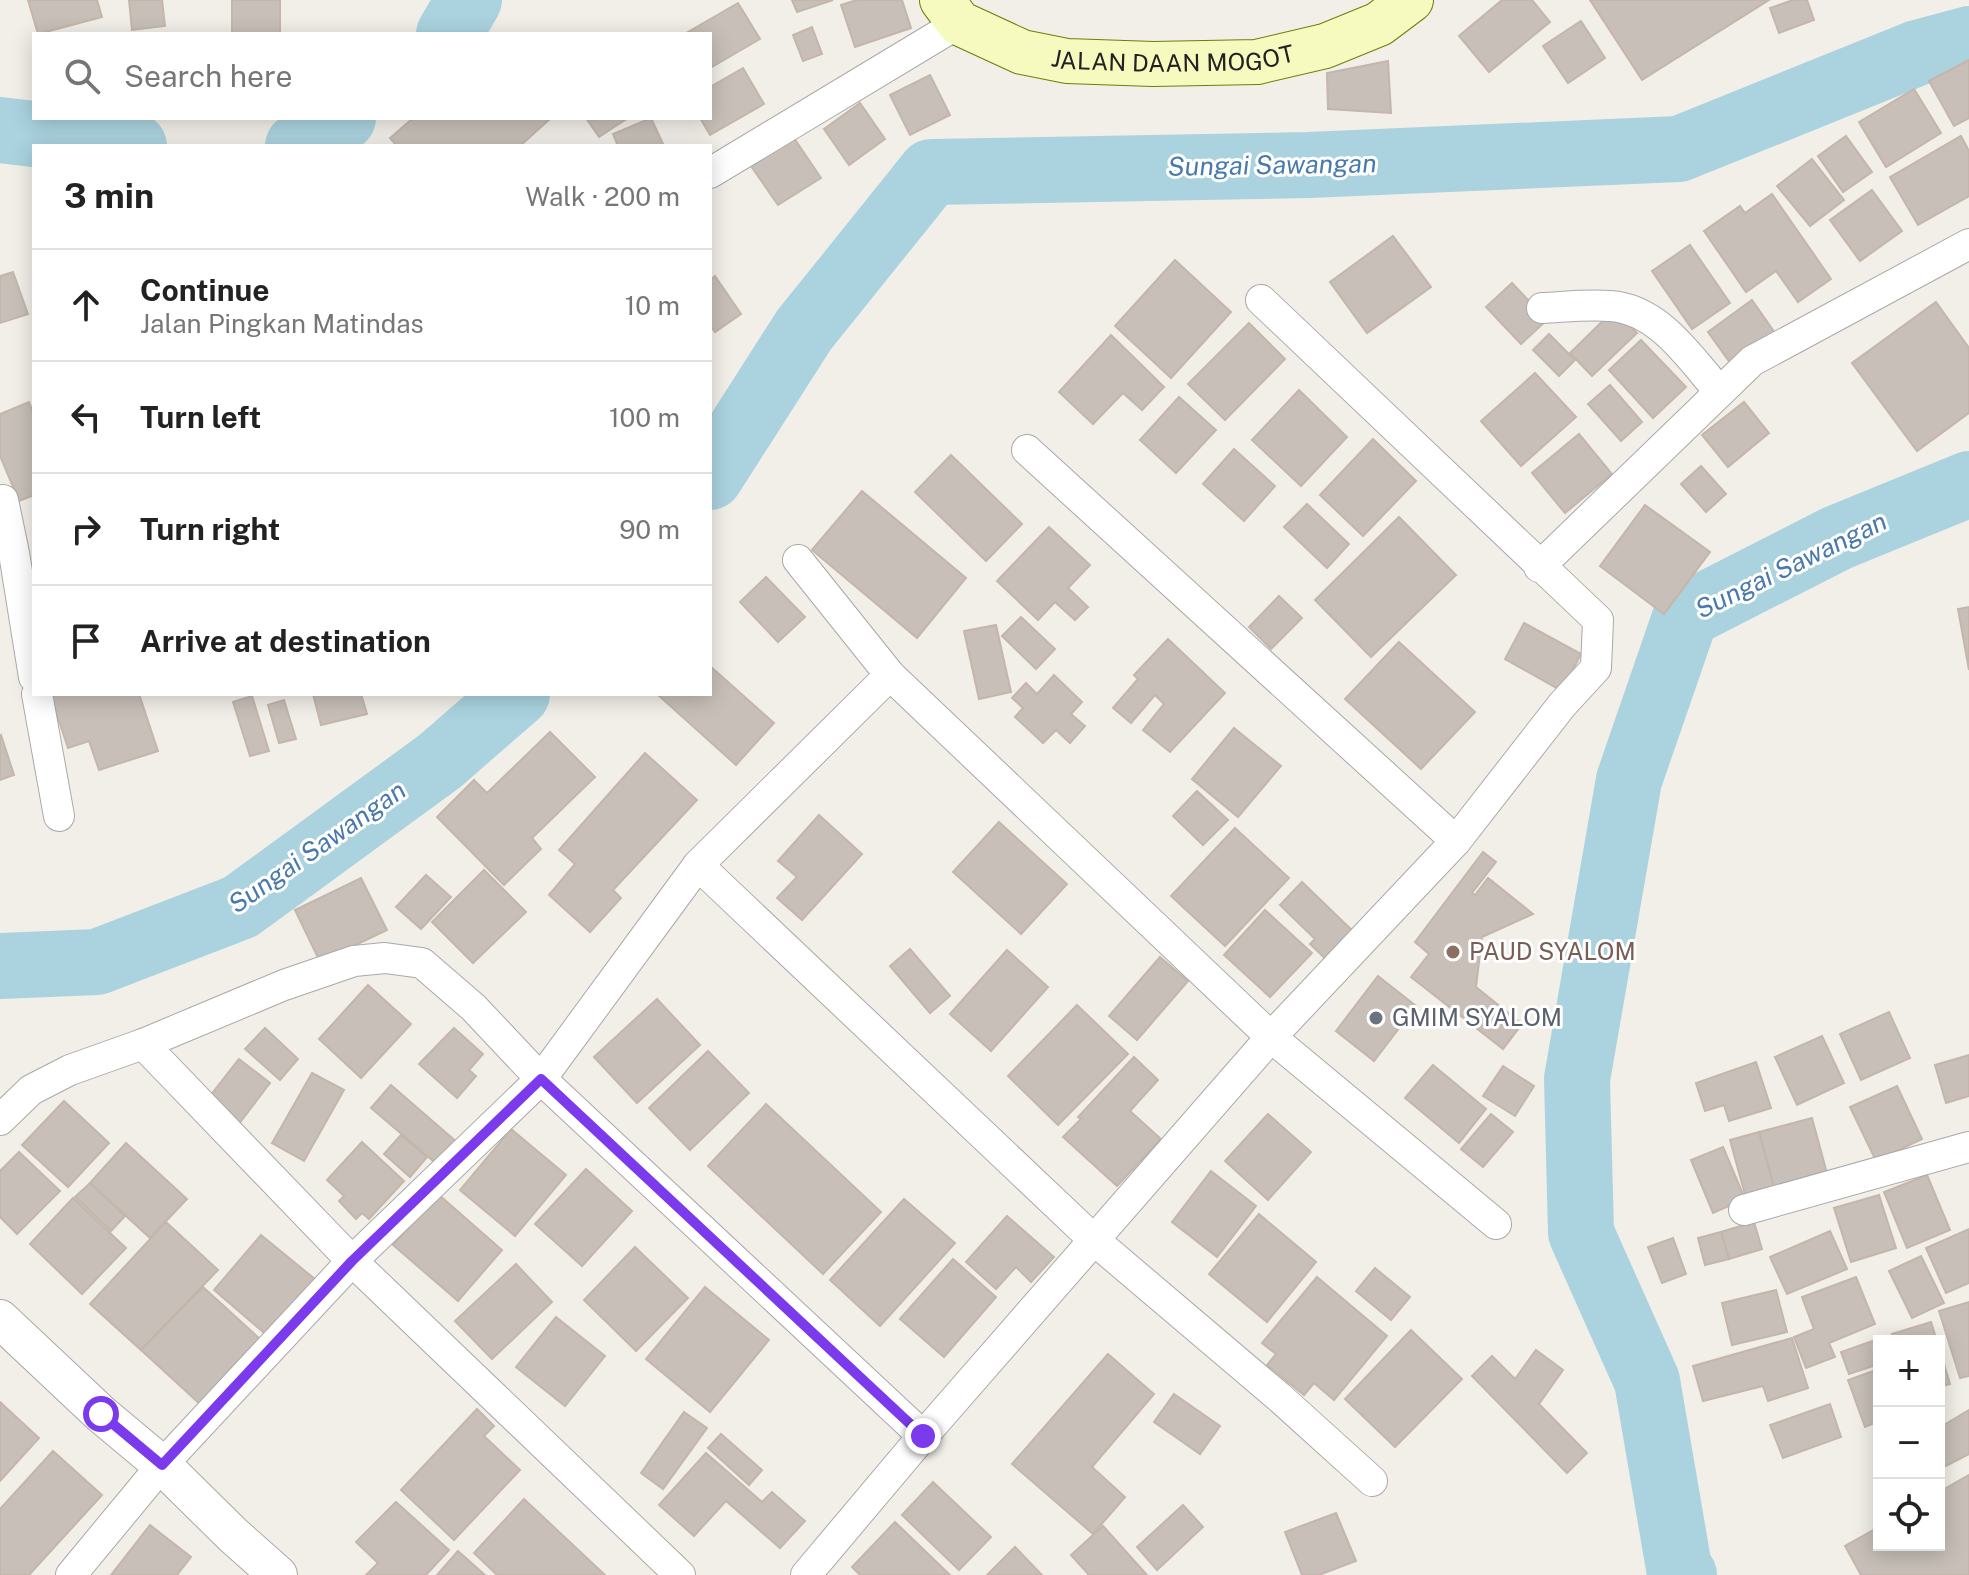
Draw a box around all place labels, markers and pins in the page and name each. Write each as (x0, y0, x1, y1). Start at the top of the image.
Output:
place label: PAUD SYALOM (1469, 937, 1636, 965)
marker: PAUD SYALOM (1444, 943, 1462, 961)
place label: GMIM SYALOM (1392, 1003, 1562, 1031)
marker: GMIM SYALOM (1367, 1009, 1385, 1027)

